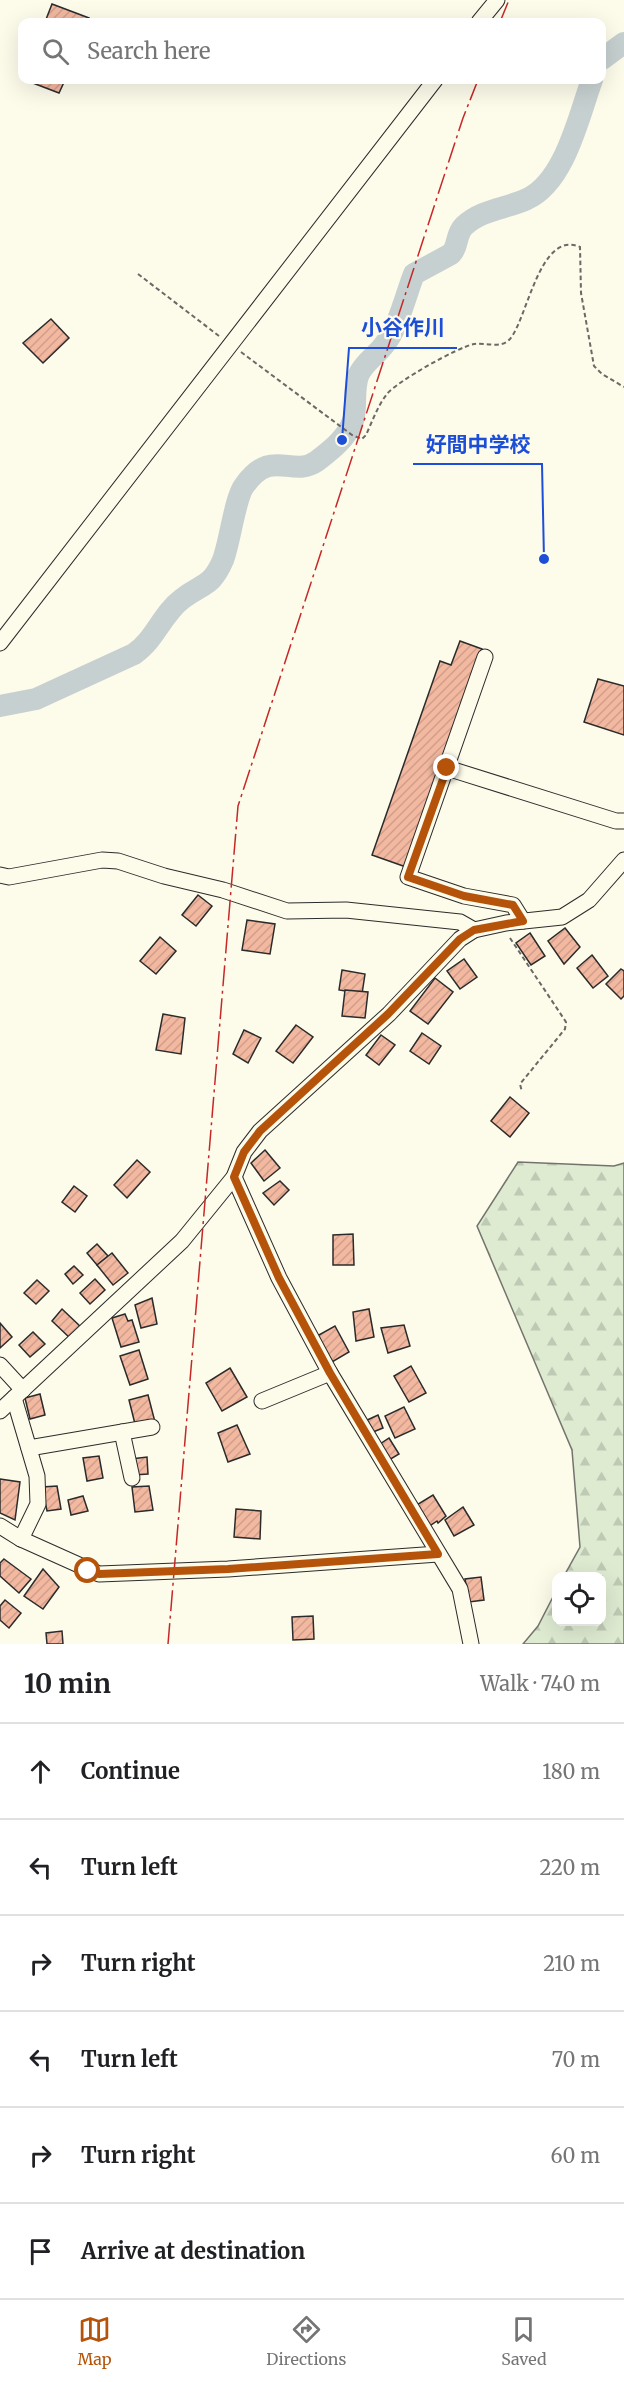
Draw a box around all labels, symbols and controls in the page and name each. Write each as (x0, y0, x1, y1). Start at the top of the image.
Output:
search box (18, 18, 606, 84)
icon: search (39, 35, 72, 68)
text: Search here (87, 37, 210, 65)
callout: 小谷作川 (349, 309, 457, 348)
text: 小谷作川 (361, 314, 445, 341)
callout: 好間中学校 (413, 425, 542, 464)
text: 好間中学校 (426, 431, 531, 458)
route end (433, 754, 459, 780)
route start (74, 1557, 100, 1583)
map controls (552, 1572, 606, 1626)
button: locate (552, 1572, 606, 1626)
text: 10 min (24, 1667, 111, 1700)
text: Walk · 740 m (480, 1671, 600, 1696)
icon: ahead (24, 1755, 57, 1788)
text: Continue (81, 1757, 180, 1785)
text: 180 m (542, 1759, 600, 1784)
icon: left (24, 1851, 57, 1884)
text: Turn left (81, 1853, 178, 1881)
text: 220 m (540, 1855, 600, 1880)
icon: right (24, 1947, 57, 1980)
text: Turn right (81, 1949, 195, 1977)
text: 210 m (543, 1951, 600, 1976)
icon: left (24, 2043, 57, 2076)
text: Turn left (81, 2045, 178, 2073)
text: 70 m (552, 2047, 600, 2072)
icon: right (24, 2139, 57, 2172)
text: Turn right (81, 2141, 195, 2169)
text: 60 m (550, 2143, 600, 2168)
icon: arrive (24, 2235, 57, 2268)
text: Arrive at destination (81, 2237, 305, 2265)
tab: Map (77, 2313, 112, 2369)
tab: Directions (266, 2313, 346, 2369)
tab: Saved (501, 2313, 547, 2369)

